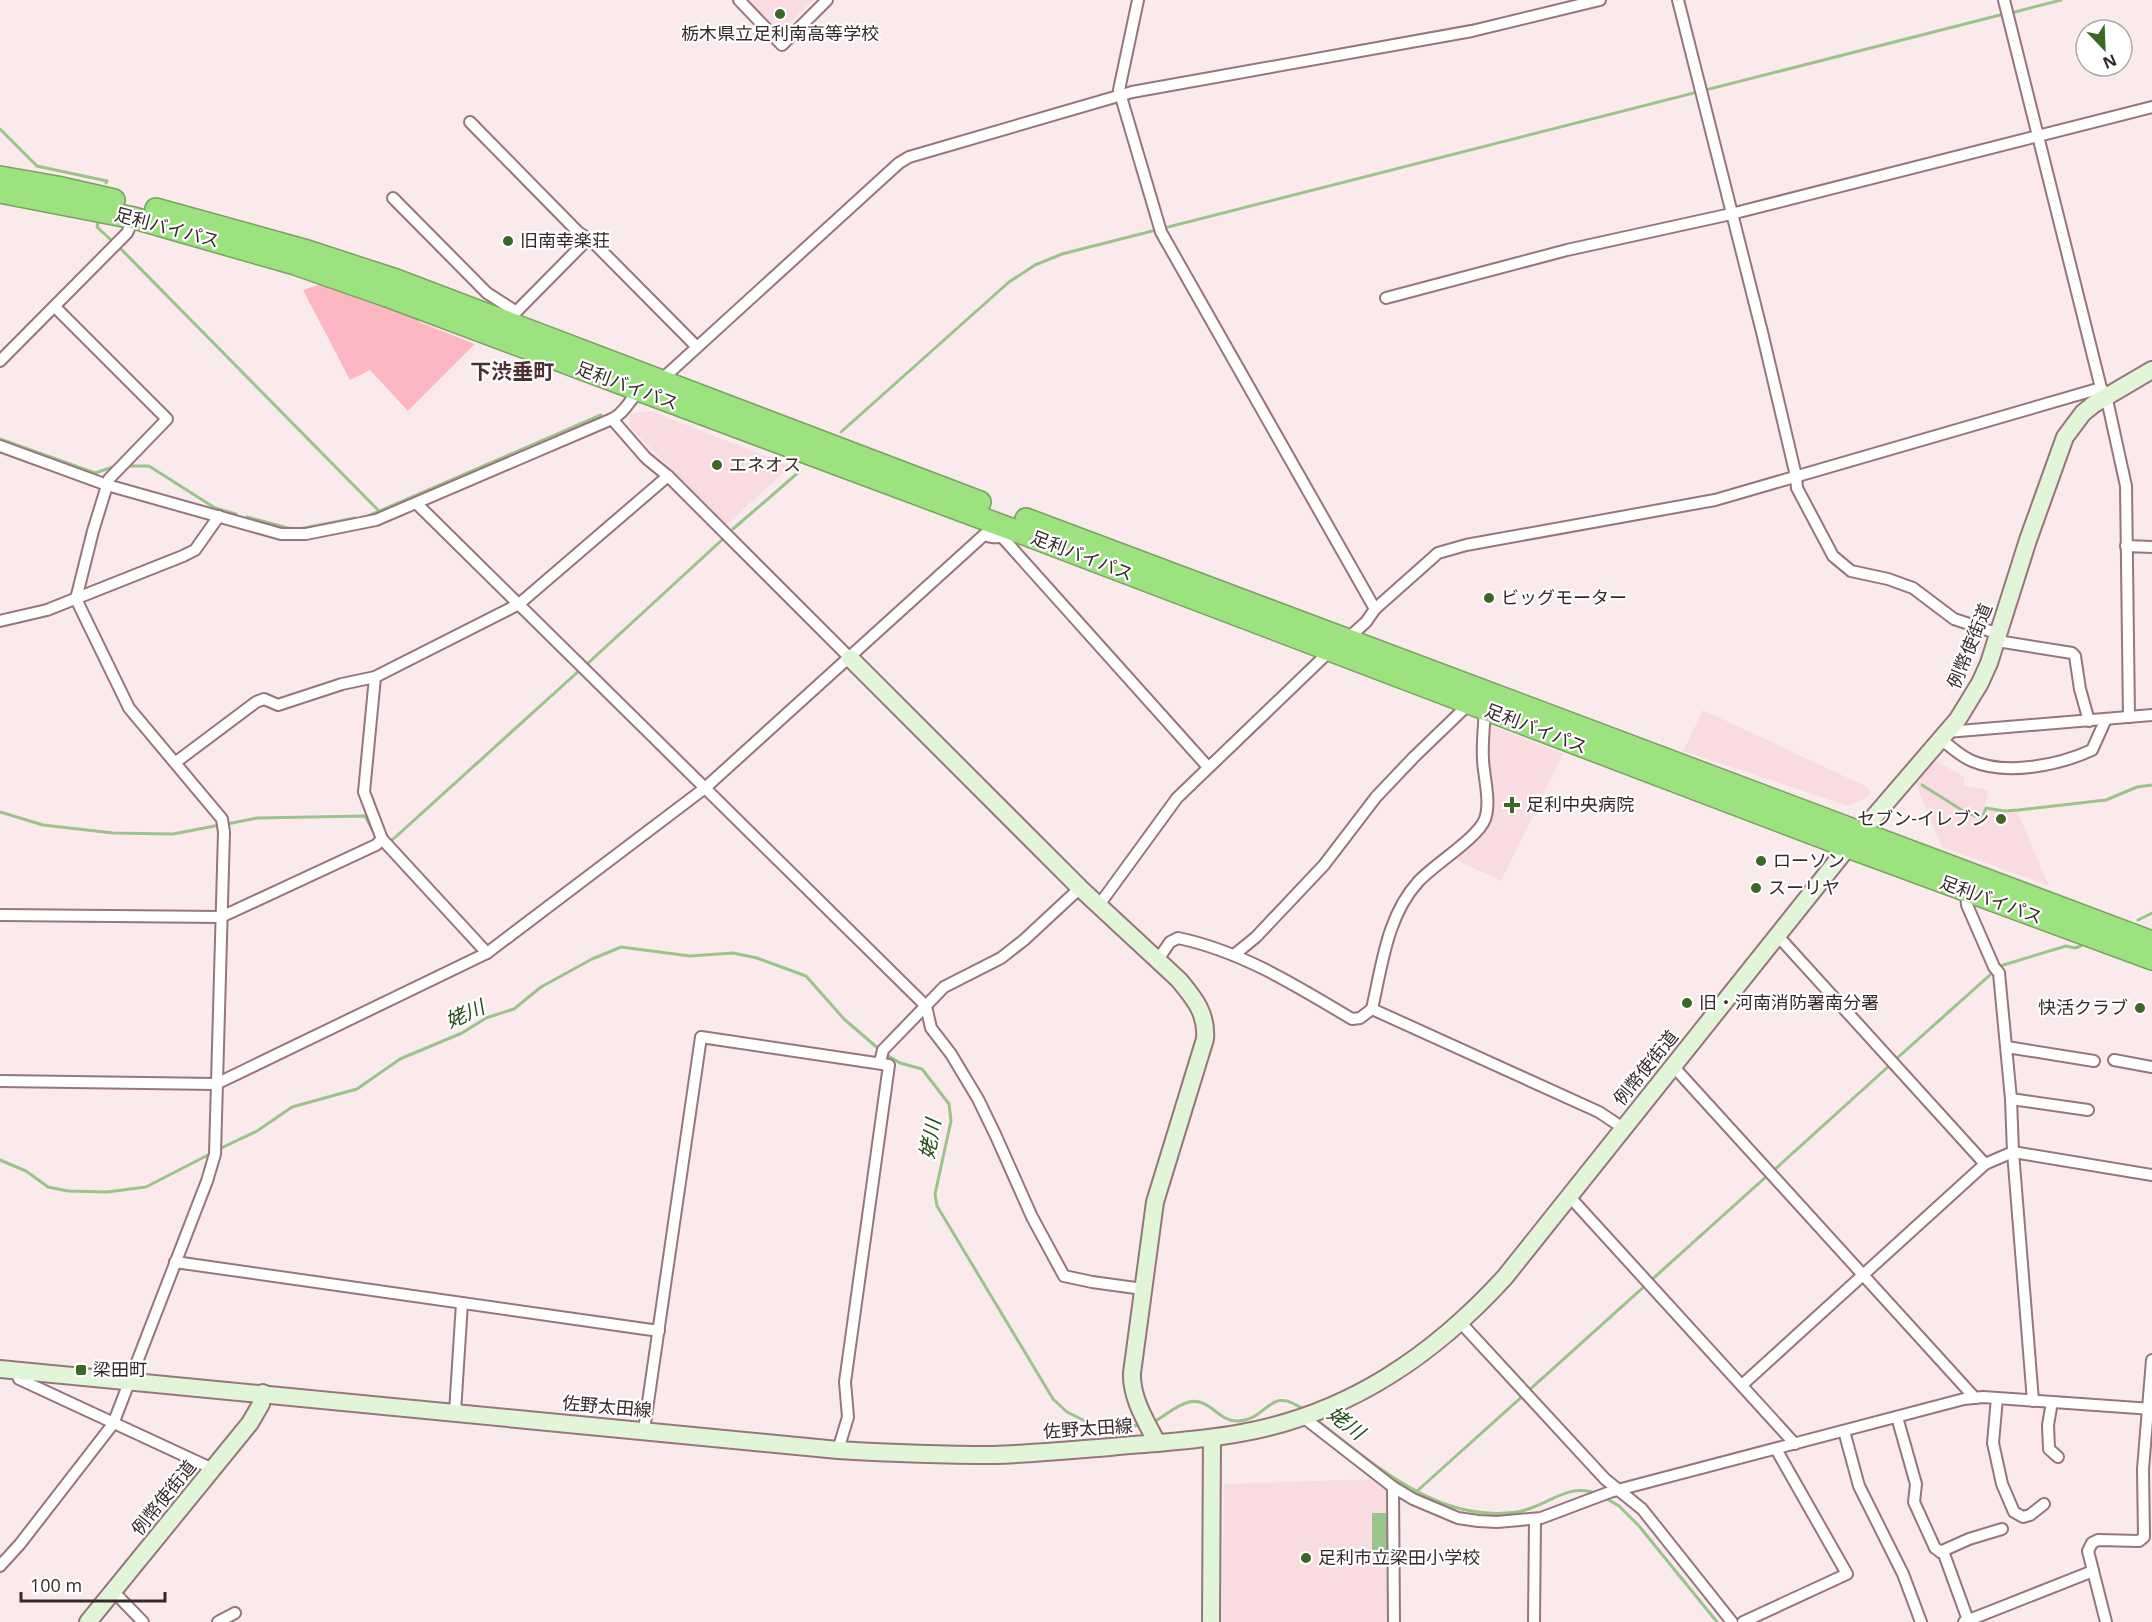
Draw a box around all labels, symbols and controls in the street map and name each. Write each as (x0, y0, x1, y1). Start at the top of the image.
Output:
marker: 栃木県立足利南高等学校 (773, 7, 787, 21)
north arrow (2074, 18, 2134, 78)
place label: 栃木県立足利南高等学校 (681, 21, 879, 45)
text: N (2100, 49, 2120, 74)
street label: 足利バイパス (112, 202, 222, 253)
place label: 旧南幸楽荘 (520, 228, 610, 252)
marker: 旧南幸楽荘 (501, 234, 515, 248)
street label: 足利バイパス (573, 355, 682, 415)
district label: 下渋垂町 (470, 357, 554, 385)
place label: エネオス (729, 452, 801, 476)
marker: エネオス (710, 458, 724, 472)
street label: 足利バイパス (1028, 525, 1137, 586)
place label: ビッグモーター (1501, 585, 1627, 609)
marker: ビッグモーター (1482, 591, 1496, 605)
street label: 例幣使街道 (1941, 599, 1997, 692)
street label: 足利バイパス (1482, 698, 1591, 759)
place label: 足利中央病院 (1526, 792, 1634, 816)
marker: 足利中央病院 (1503, 796, 1521, 814)
place label: セブン-イレブン (1857, 806, 1989, 830)
marker: セブン-イレブン (1994, 812, 2008, 826)
place label: ローソン (1773, 848, 1845, 872)
marker: ローソン (1754, 854, 1768, 868)
street label: 足利バイパス (1937, 869, 2046, 929)
place label: スーリヤ (1768, 875, 1840, 899)
marker: スーリヤ (1749, 881, 1763, 895)
place label: 旧・河南消防署南分署 (1699, 990, 1879, 1014)
water label: 姥川 (441, 992, 490, 1034)
place label: 快活クラブ (2038, 995, 2128, 1019)
marker: 旧・河南消防署南分署 (1680, 996, 1694, 1010)
marker: 快活クラブ (2133, 1001, 2147, 1015)
street label: 例幣使街道 (1608, 1025, 1683, 1110)
water label: 姥川 (913, 1115, 947, 1161)
place label: 梁田町 (93, 1357, 147, 1381)
marker: 梁田町 (74, 1363, 88, 1377)
street label: 佐野太田線 (561, 1390, 653, 1422)
water label: 姥川 (1322, 1400, 1372, 1447)
street label: 佐野太田線 (1042, 1413, 1134, 1443)
street label: 例幣使街道 (126, 1455, 201, 1540)
place label: 足利市立梁田小学校 (1318, 1545, 1480, 1569)
marker: 足利市立梁田小学校 (1299, 1551, 1313, 1565)
scale bar (21, 1565, 165, 1603)
text: 100 m (30, 1573, 82, 1597)

